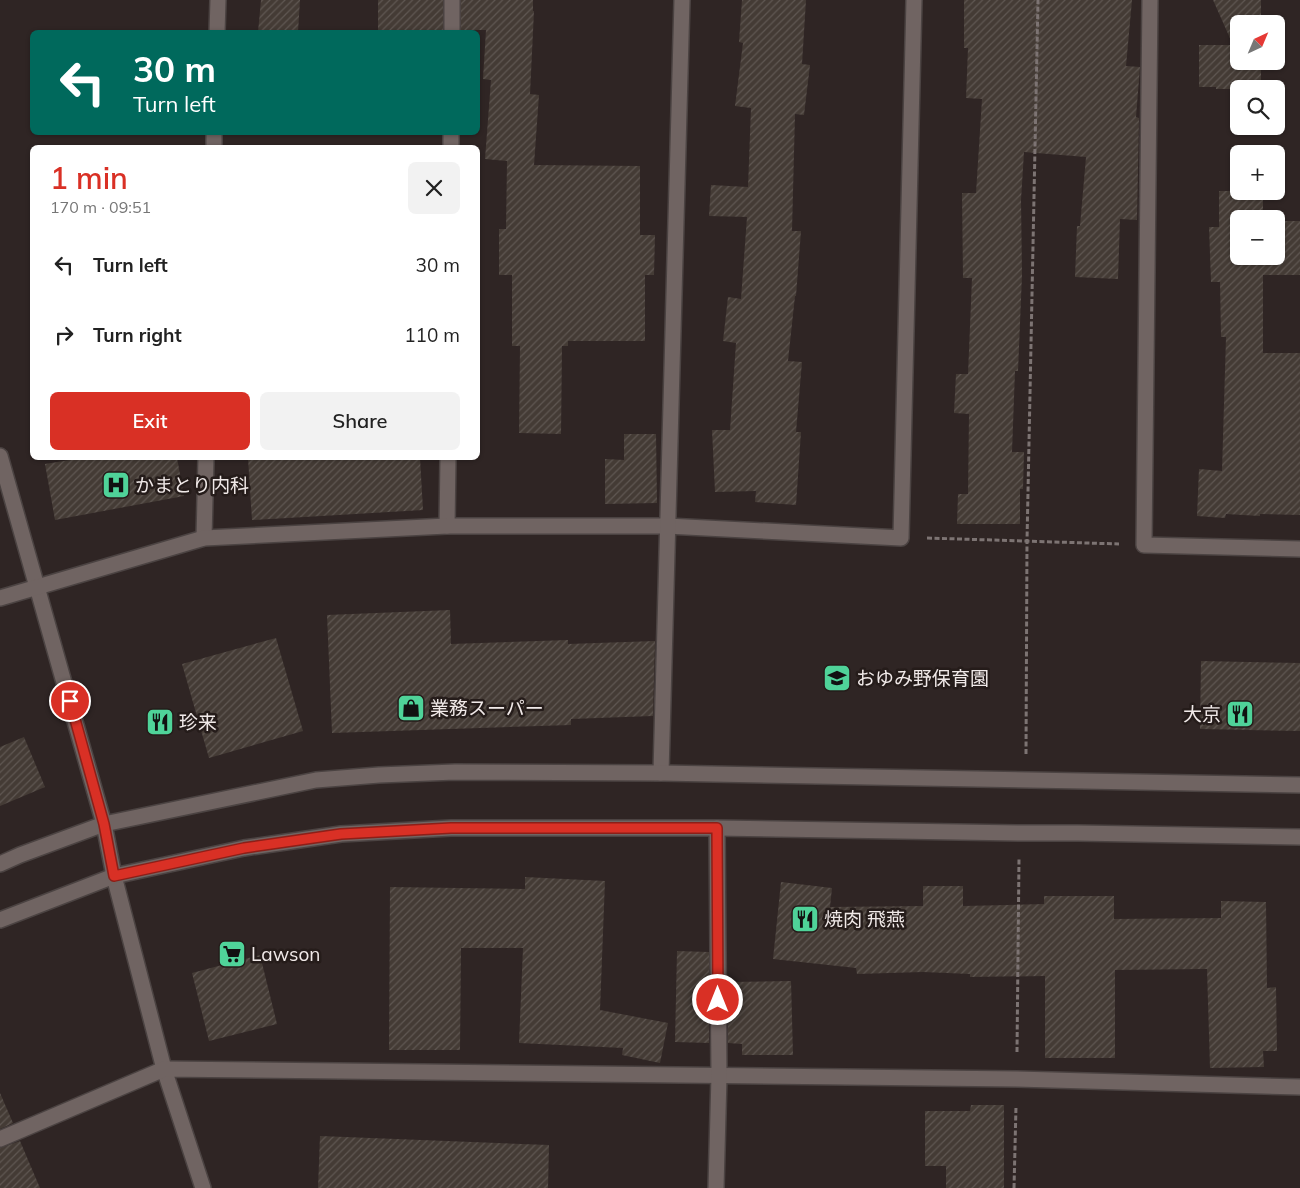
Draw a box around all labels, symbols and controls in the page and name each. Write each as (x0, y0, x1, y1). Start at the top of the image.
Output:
north arrow (1230, 15, 1285, 70)
map controls (1230, 15, 1285, 265)
text: 30 m (133, 47, 216, 91)
icon: left (50, 50, 115, 115)
button: search (1230, 80, 1285, 135)
text: Turn left (133, 90, 216, 118)
button: + (1230, 145, 1285, 200)
text: 1 min (50, 159, 128, 197)
button: close (408, 162, 460, 214)
text: 170 m · 09:51 (50, 197, 151, 217)
button: − (1230, 210, 1285, 265)
icon: left (50, 251, 78, 279)
text: Turn left (93, 253, 168, 277)
text: 30 m (416, 253, 460, 277)
icon: right (50, 321, 78, 349)
text: Turn right (93, 323, 182, 347)
text: 110 m (404, 323, 460, 347)
button: Exit (50, 392, 250, 450)
button: Share (260, 392, 460, 450)
hospital icon: かまとり内科 (101, 470, 131, 500)
place label: かまとり内科 (135, 473, 249, 497)
school or university icon: おゆみ野保育園 (822, 663, 852, 693)
place label: おゆみ野保育園 (856, 666, 989, 690)
pin (49, 680, 91, 722)
icon: arrive (56, 687, 84, 715)
shop icon: 業務スーパー (396, 693, 426, 723)
place label: 業務スーパー (430, 696, 544, 720)
restaurant icon: 大京 (1225, 699, 1255, 729)
place label: 大京 (1183, 702, 1221, 726)
restaurant icon: 珍来 (145, 707, 175, 737)
place label: 珍来 (179, 710, 217, 734)
restaurant icon: 焼肉 飛燕 (790, 904, 820, 934)
place label: 焼肉 飛燕 (824, 907, 905, 931)
supermarket icon: Lawson (217, 939, 247, 969)
place label: Lawson (251, 942, 320, 966)
position arrow (691, 973, 743, 1025)

